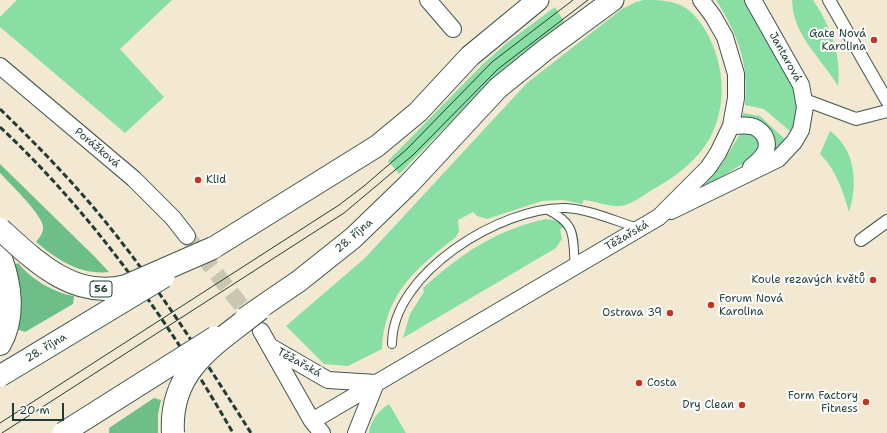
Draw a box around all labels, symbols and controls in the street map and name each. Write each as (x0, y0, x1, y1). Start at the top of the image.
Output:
place label: Gate Nová Karolina (809, 27, 866, 53)
street label: Jantarová (766, 30, 804, 84)
marker: Gate Nová Karolina (869, 35, 879, 45)
street label: Porážková (72, 125, 122, 171)
place label: Klid (206, 173, 226, 187)
marker: Klid (193, 175, 203, 185)
street label: 28. října (332, 216, 376, 256)
street label: Těžařská (603, 218, 651, 254)
place label: Koule rezavých květů (752, 273, 865, 287)
marker: Koule rezavých květů (868, 275, 878, 285)
road number: 56 (90, 281, 112, 297)
place label: Forum Nová Karolina (719, 292, 783, 318)
marker: Forum Nová Karolina (706, 300, 716, 310)
place label: Ostrava 39 (602, 306, 662, 320)
marker: Ostrava 39 (665, 308, 675, 318)
street label: 28. října (23, 331, 69, 365)
street label: Těžařská (275, 346, 323, 380)
place label: Costa (647, 376, 677, 390)
marker: Costa (634, 378, 644, 388)
place label: Form Factory Fitness (788, 389, 858, 415)
scale bar (14, 395, 66, 421)
marker: Form Factory Fitness (861, 397, 871, 407)
place label: Dry Clean (682, 398, 734, 412)
marker: Dry Clean (737, 400, 747, 410)
text: 20 m (19, 402, 50, 418)

